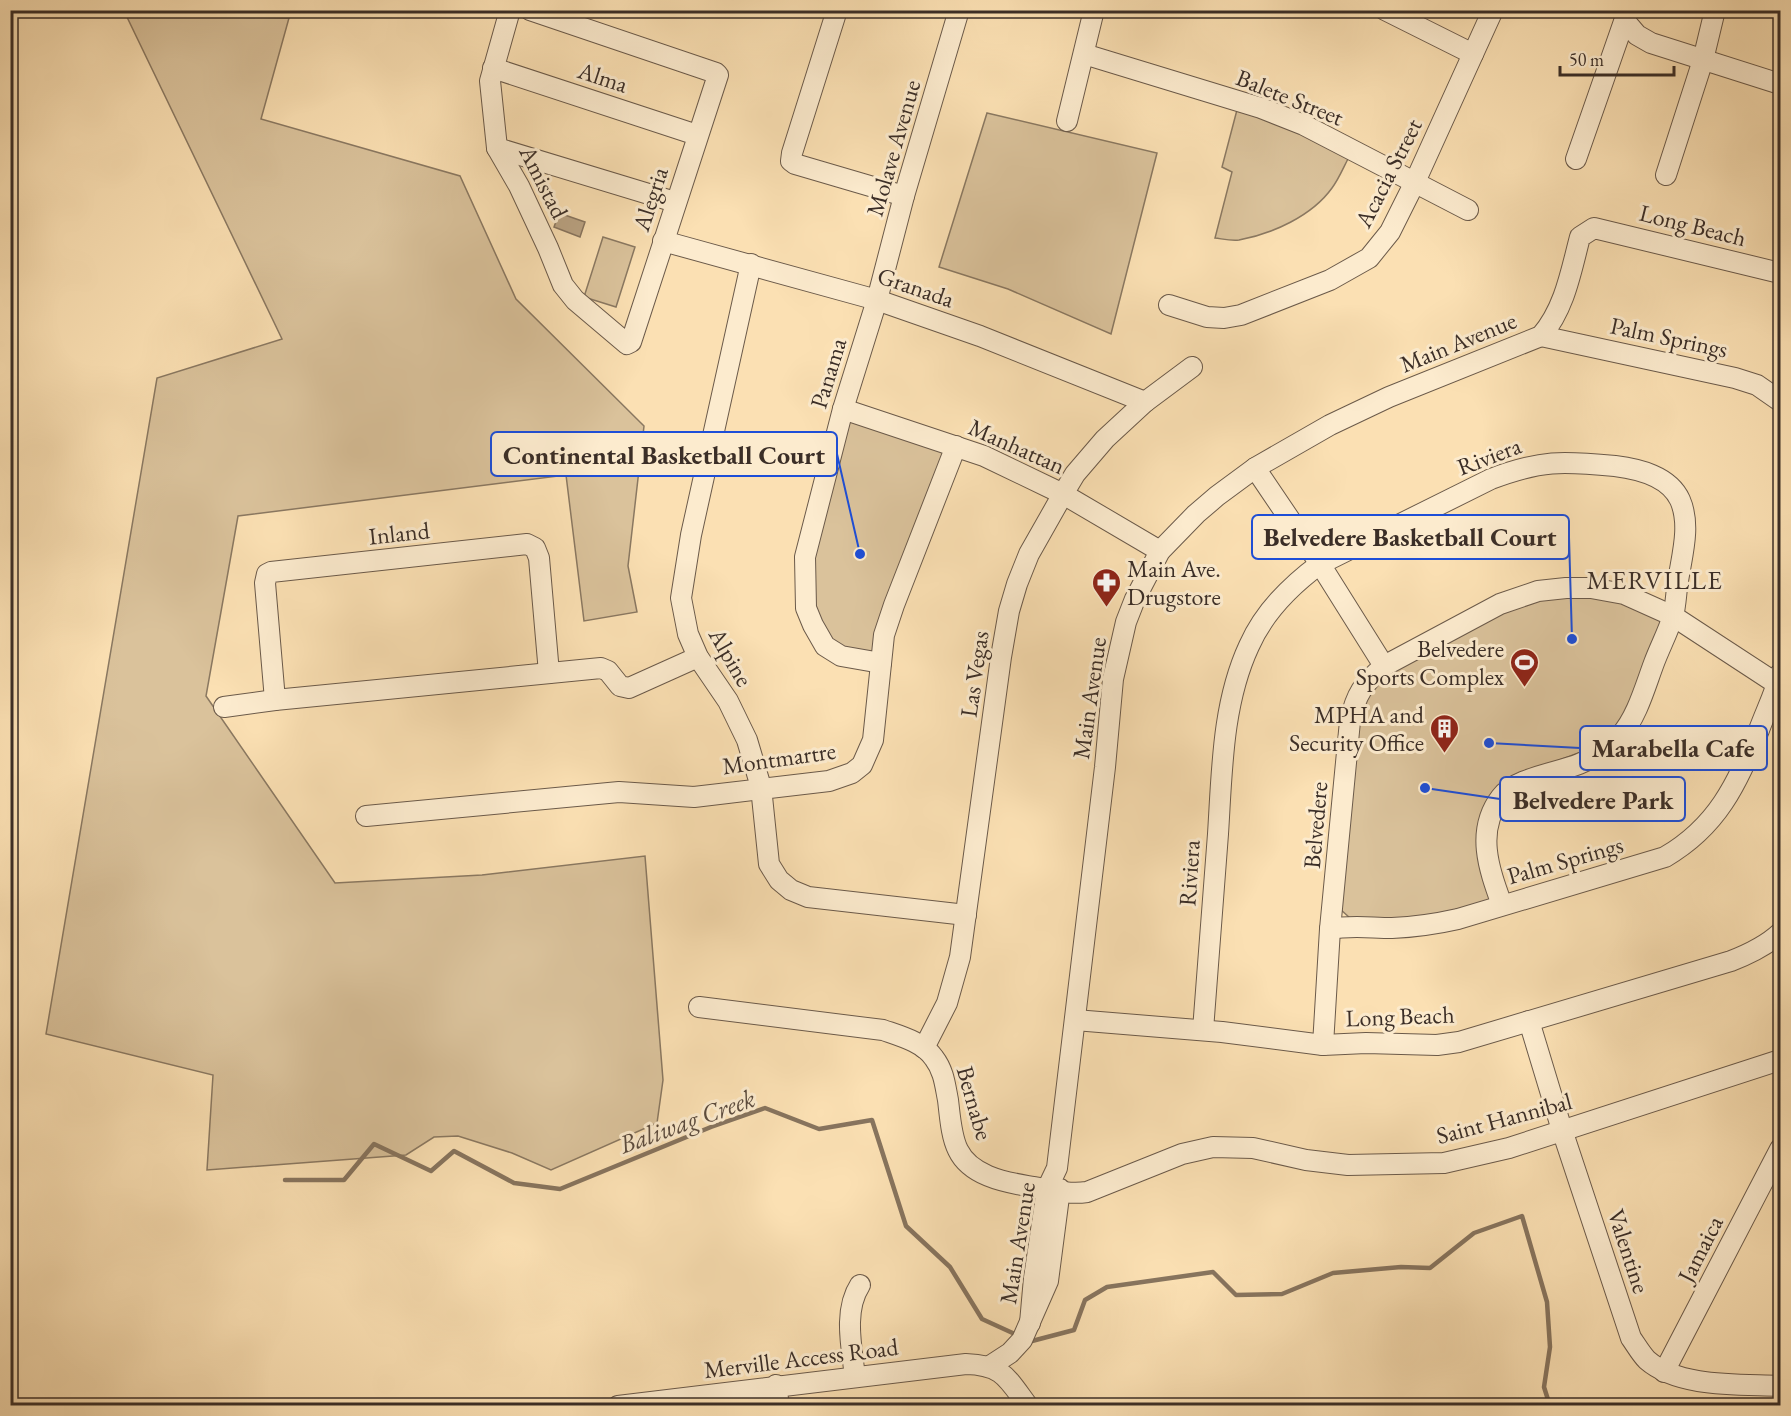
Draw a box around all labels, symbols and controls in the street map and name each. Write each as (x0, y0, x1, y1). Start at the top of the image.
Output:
scale bar (1560, 39, 1674, 77)
text: 50 m (1569, 48, 1604, 71)
street label: Alma (573, 54, 632, 100)
street label: Balete Street (1232, 61, 1349, 133)
street label: Molave Avenue (859, 76, 927, 220)
street label: Acacia Street (1347, 113, 1429, 234)
street label: Amistad (512, 139, 576, 225)
street label: Alegria (625, 163, 675, 236)
street label: Long Beach (1636, 197, 1750, 253)
street label: Granada (874, 259, 959, 315)
street label: Main Avenue (1395, 305, 1521, 379)
street label: Palm Springs (1607, 309, 1731, 365)
street label: Panama (803, 334, 853, 412)
street label: Manhattan (964, 411, 1070, 481)
street label: Riviera (1452, 429, 1526, 482)
callout: Continental Basketball Court (491, 432, 837, 476)
text: Continental Basketball Court (503, 438, 825, 472)
street label: Inland (367, 514, 432, 552)
callout: Belvedere Basketball Court (1252, 515, 1569, 559)
text: Belvedere Basketball Court (1263, 520, 1557, 554)
place label: Main Ave. Drugstore (1127, 553, 1221, 612)
district label: MERVILLE (1587, 563, 1723, 597)
pharmacy icon: Main Ave. Drugstore (1090, 566, 1122, 608)
street label: Alpine (701, 621, 760, 692)
street label: Las Vegas (953, 629, 995, 719)
place label: Belvedere Sports Complex (1356, 633, 1505, 692)
street label: Main Avenue (1065, 635, 1113, 761)
sports icon: Belvedere Sports Complex (1509, 646, 1541, 688)
place label: MPHA and Security Office (1289, 699, 1425, 758)
building icon: MPHA and Security Office (1429, 712, 1461, 754)
callout: Marabella Cafe (1580, 726, 1767, 770)
text: Marabella Cafe (1591, 731, 1755, 765)
street label: Montmartre (720, 735, 838, 781)
callout: Belvedere Park (1500, 777, 1685, 821)
street label: Belvedere (1296, 780, 1334, 870)
text: Belvedere Park (1513, 783, 1674, 817)
street label: Palm Springs (1503, 829, 1627, 891)
street label: Riviera (1171, 838, 1207, 907)
street label: Long Beach (1345, 999, 1455, 1033)
street label: Bernabe (950, 1062, 1000, 1144)
water label: Baliwag Creek (613, 1081, 760, 1162)
street label: Saint Hannibal (1433, 1085, 1575, 1151)
street label: Main Avenue (992, 1180, 1042, 1306)
street label: Valentine (1601, 1205, 1657, 1297)
street label: Jamaica (1669, 1210, 1730, 1289)
street label: Merville Access Road (702, 1331, 901, 1385)

